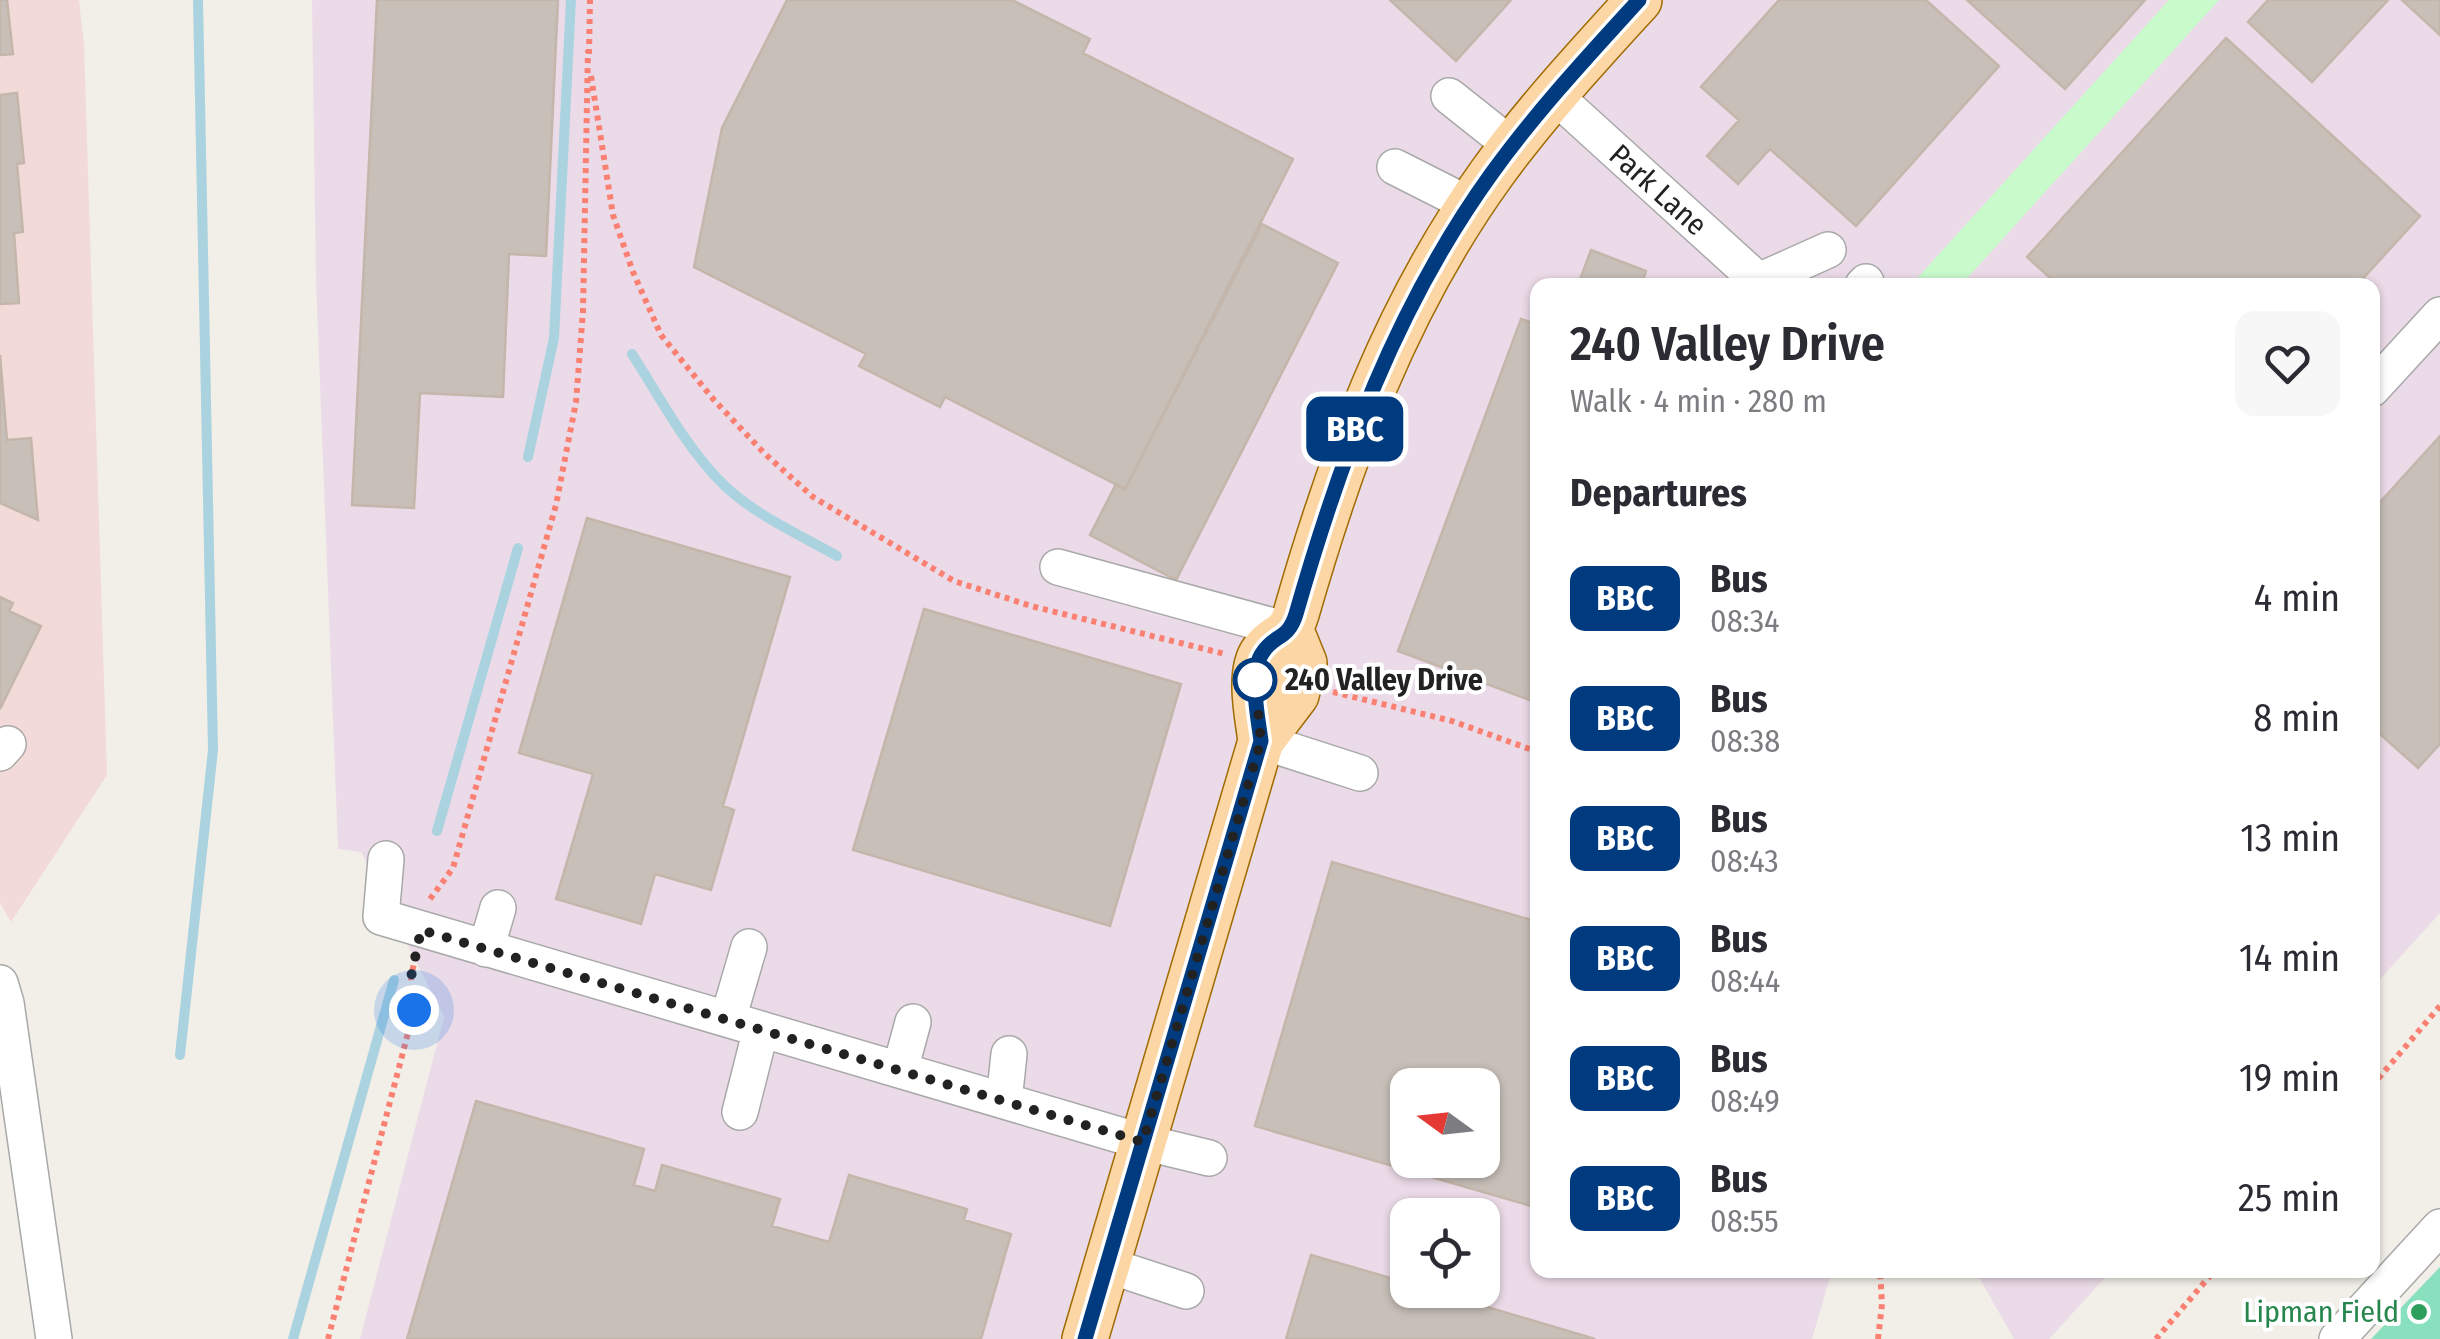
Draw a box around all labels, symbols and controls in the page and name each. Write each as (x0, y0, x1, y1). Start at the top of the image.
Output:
street label: Park Lane (1602, 137, 1714, 243)
button: heart (2235, 311, 2340, 416)
text: 240 Valley Drive (1570, 315, 1885, 373)
text: Walk · 4 min · 280 m (1570, 382, 1827, 420)
line badge: BBC (1298, 396, 1412, 462)
text: BBC (1326, 408, 1384, 450)
text: Departures (1570, 470, 1747, 516)
text: Bus (1710, 556, 1768, 602)
text: 4 min (2254, 575, 2340, 621)
text: BBC (1596, 577, 1654, 619)
text: 08:34 (1710, 602, 1780, 640)
marker: 240 Valley Drive (1234, 659, 1276, 701)
place label: 240 Valley Drive (1284, 662, 1483, 698)
text: Bus (1710, 676, 1768, 722)
text: 8 min (2253, 695, 2340, 741)
text: BBC (1596, 697, 1654, 739)
text: 08:38 (1710, 722, 1780, 760)
text: Bus (1710, 796, 1768, 842)
text: 13 min (2240, 815, 2340, 861)
text: BBC (1596, 817, 1654, 859)
text: 08:43 (1710, 842, 1779, 880)
text: Bus (1710, 916, 1768, 962)
text: 14 min (2239, 935, 2340, 981)
text: BBC (1596, 937, 1654, 979)
text: 08:44 (1710, 962, 1780, 1000)
your location (389, 985, 439, 1035)
text: Bus (1710, 1036, 1768, 1082)
text: 19 min (2239, 1055, 2340, 1101)
text: BBC (1596, 1057, 1654, 1099)
north arrow (1390, 1068, 1500, 1178)
map controls (1390, 1068, 1500, 1308)
text: 08:49 (1710, 1082, 1780, 1120)
text: Bus (1710, 1156, 1768, 1202)
text: 25 min (2238, 1175, 2340, 1221)
text: BBC (1596, 1177, 1654, 1219)
button: locate (1390, 1198, 1500, 1308)
text: 08:55 (1710, 1202, 1779, 1240)
place label: Lipman Field (2243, 1294, 2399, 1330)
marker: Lipman Field (2408, 1301, 2430, 1323)

